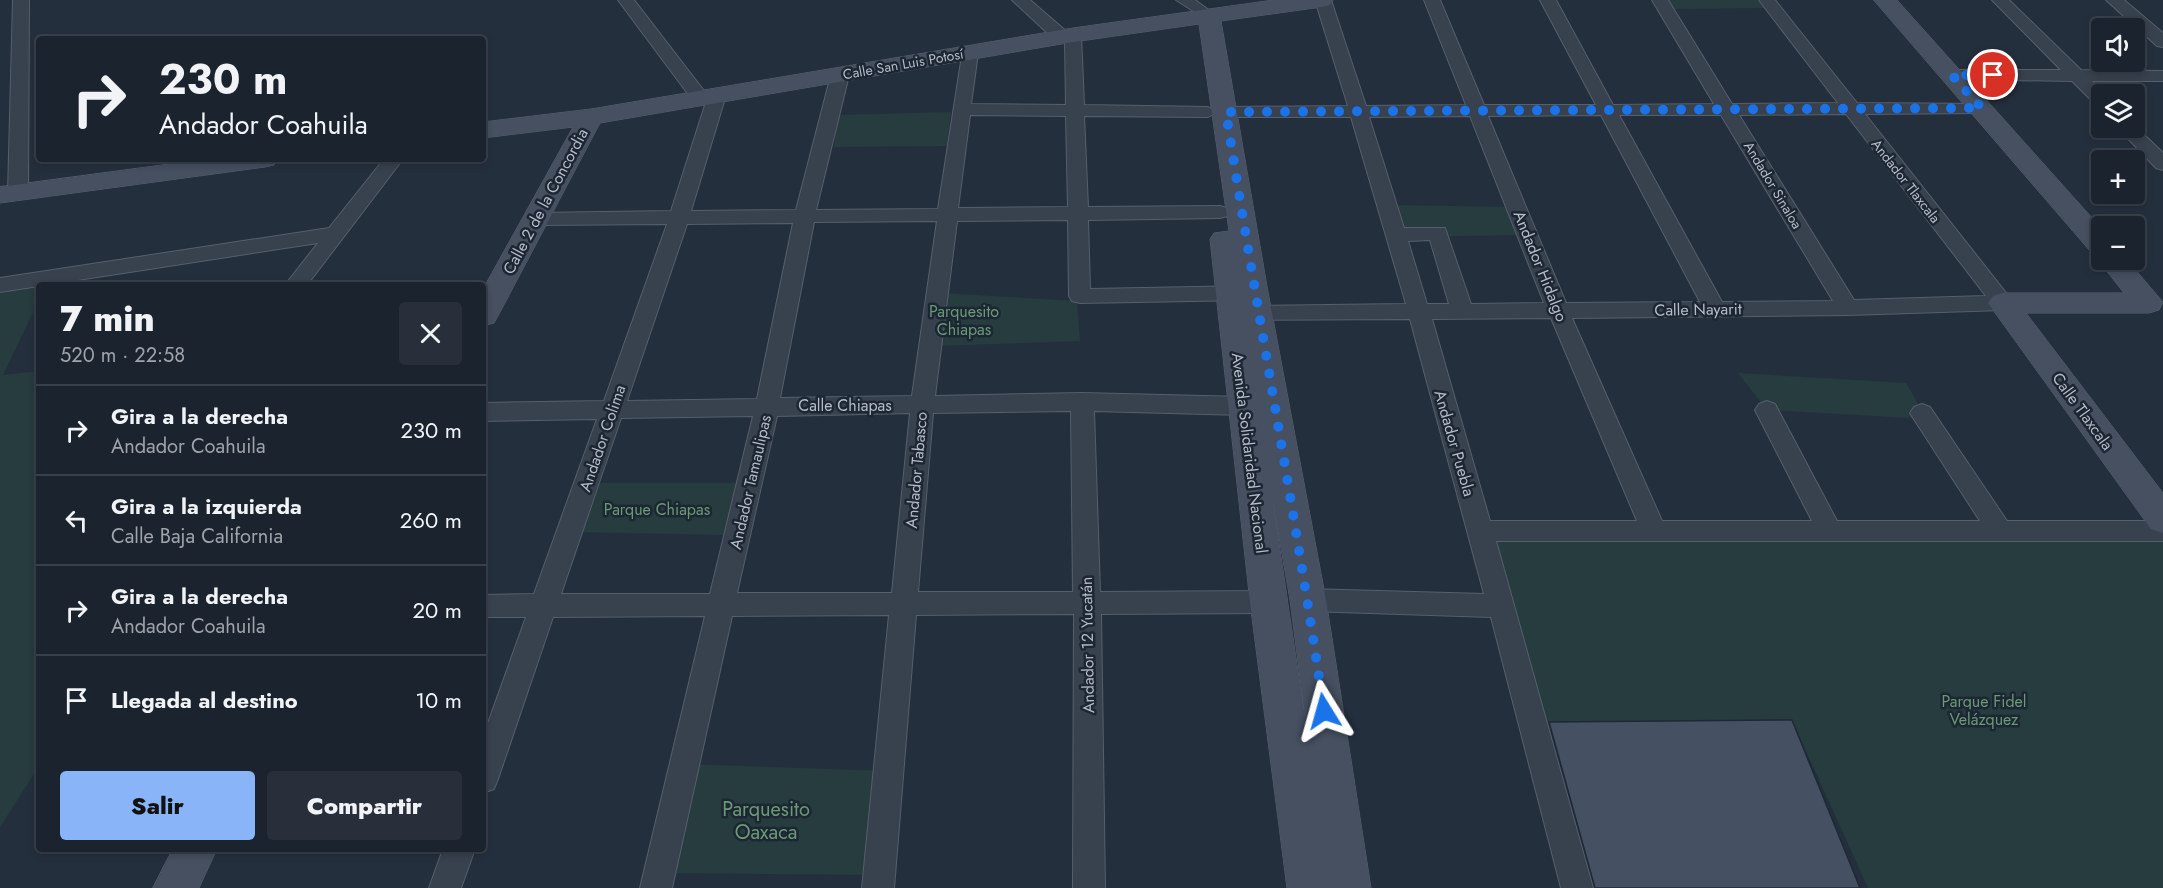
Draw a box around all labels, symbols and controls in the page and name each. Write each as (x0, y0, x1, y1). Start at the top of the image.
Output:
map controls (2091, 18, 2145, 270)
button: sound (2091, 18, 2145, 72)
street label: Calle San Luis Potosí (841, 43, 966, 84)
text: 230 m (159, 49, 287, 110)
pin (1967, 49, 2018, 100)
icon: arrive (1976, 58, 2009, 91)
icon: right (60, 60, 138, 138)
button: layers (2091, 84, 2145, 138)
text: Andador Coahuila (159, 105, 368, 144)
street label: Calle 2 de la Concordia (497, 124, 594, 278)
street label: Andador Tlaxcala (1867, 135, 1945, 227)
street label: Andador Sinaloa (1739, 137, 1807, 233)
button: + (2091, 150, 2145, 204)
street label: Andador Hidalgo (1508, 207, 1573, 325)
button: − (2091, 216, 2145, 270)
text: 7 min (60, 292, 155, 344)
street label: Calle Nayarit (1654, 297, 1742, 322)
park label: Parquesito Chiapas (929, 300, 999, 341)
button: close (399, 302, 462, 365)
text: 520 m · 22:58 (60, 341, 185, 370)
street label: Avenida Solidaridad Nacional (1226, 351, 1273, 555)
street label: Calle Tlaxcala (2047, 368, 2119, 455)
street label: Andador Colima (573, 382, 632, 495)
street label: Andador Puebla (1428, 387, 1481, 499)
street label: Calle Chiapas (798, 394, 892, 417)
text: Gira a la derecha (111, 400, 288, 432)
street label: Andador Tabasco (900, 410, 933, 529)
street label: Andador Tamaulipas (724, 413, 777, 552)
icon: right (60, 414, 93, 447)
text: 230 m (401, 414, 462, 446)
text: Andador Coahuila (111, 432, 266, 461)
text: Gira a la izquierda (111, 490, 302, 522)
park label: Parque Chiapas (604, 498, 710, 521)
icon: left (60, 504, 93, 537)
text: 260 m (400, 504, 462, 536)
text: Calle Baja California (111, 522, 283, 551)
street label: Andador 12 Yucatán (1075, 577, 1100, 713)
text: Gira a la derecha (111, 580, 288, 612)
icon: right (60, 594, 93, 627)
text: 20 m (413, 594, 462, 626)
text: Andador Coahuila (111, 612, 266, 641)
position arrow (1292, 679, 1356, 743)
icon: arrive (60, 684, 93, 717)
text: Llegada al destino (111, 684, 298, 716)
text: 10 m (415, 684, 462, 716)
park label: Parque Fidel Velázquez (1942, 690, 2027, 731)
button: Salir (60, 771, 255, 840)
button: Compartir (267, 771, 462, 840)
park label: Parquesito Oaxaca (722, 795, 810, 847)

